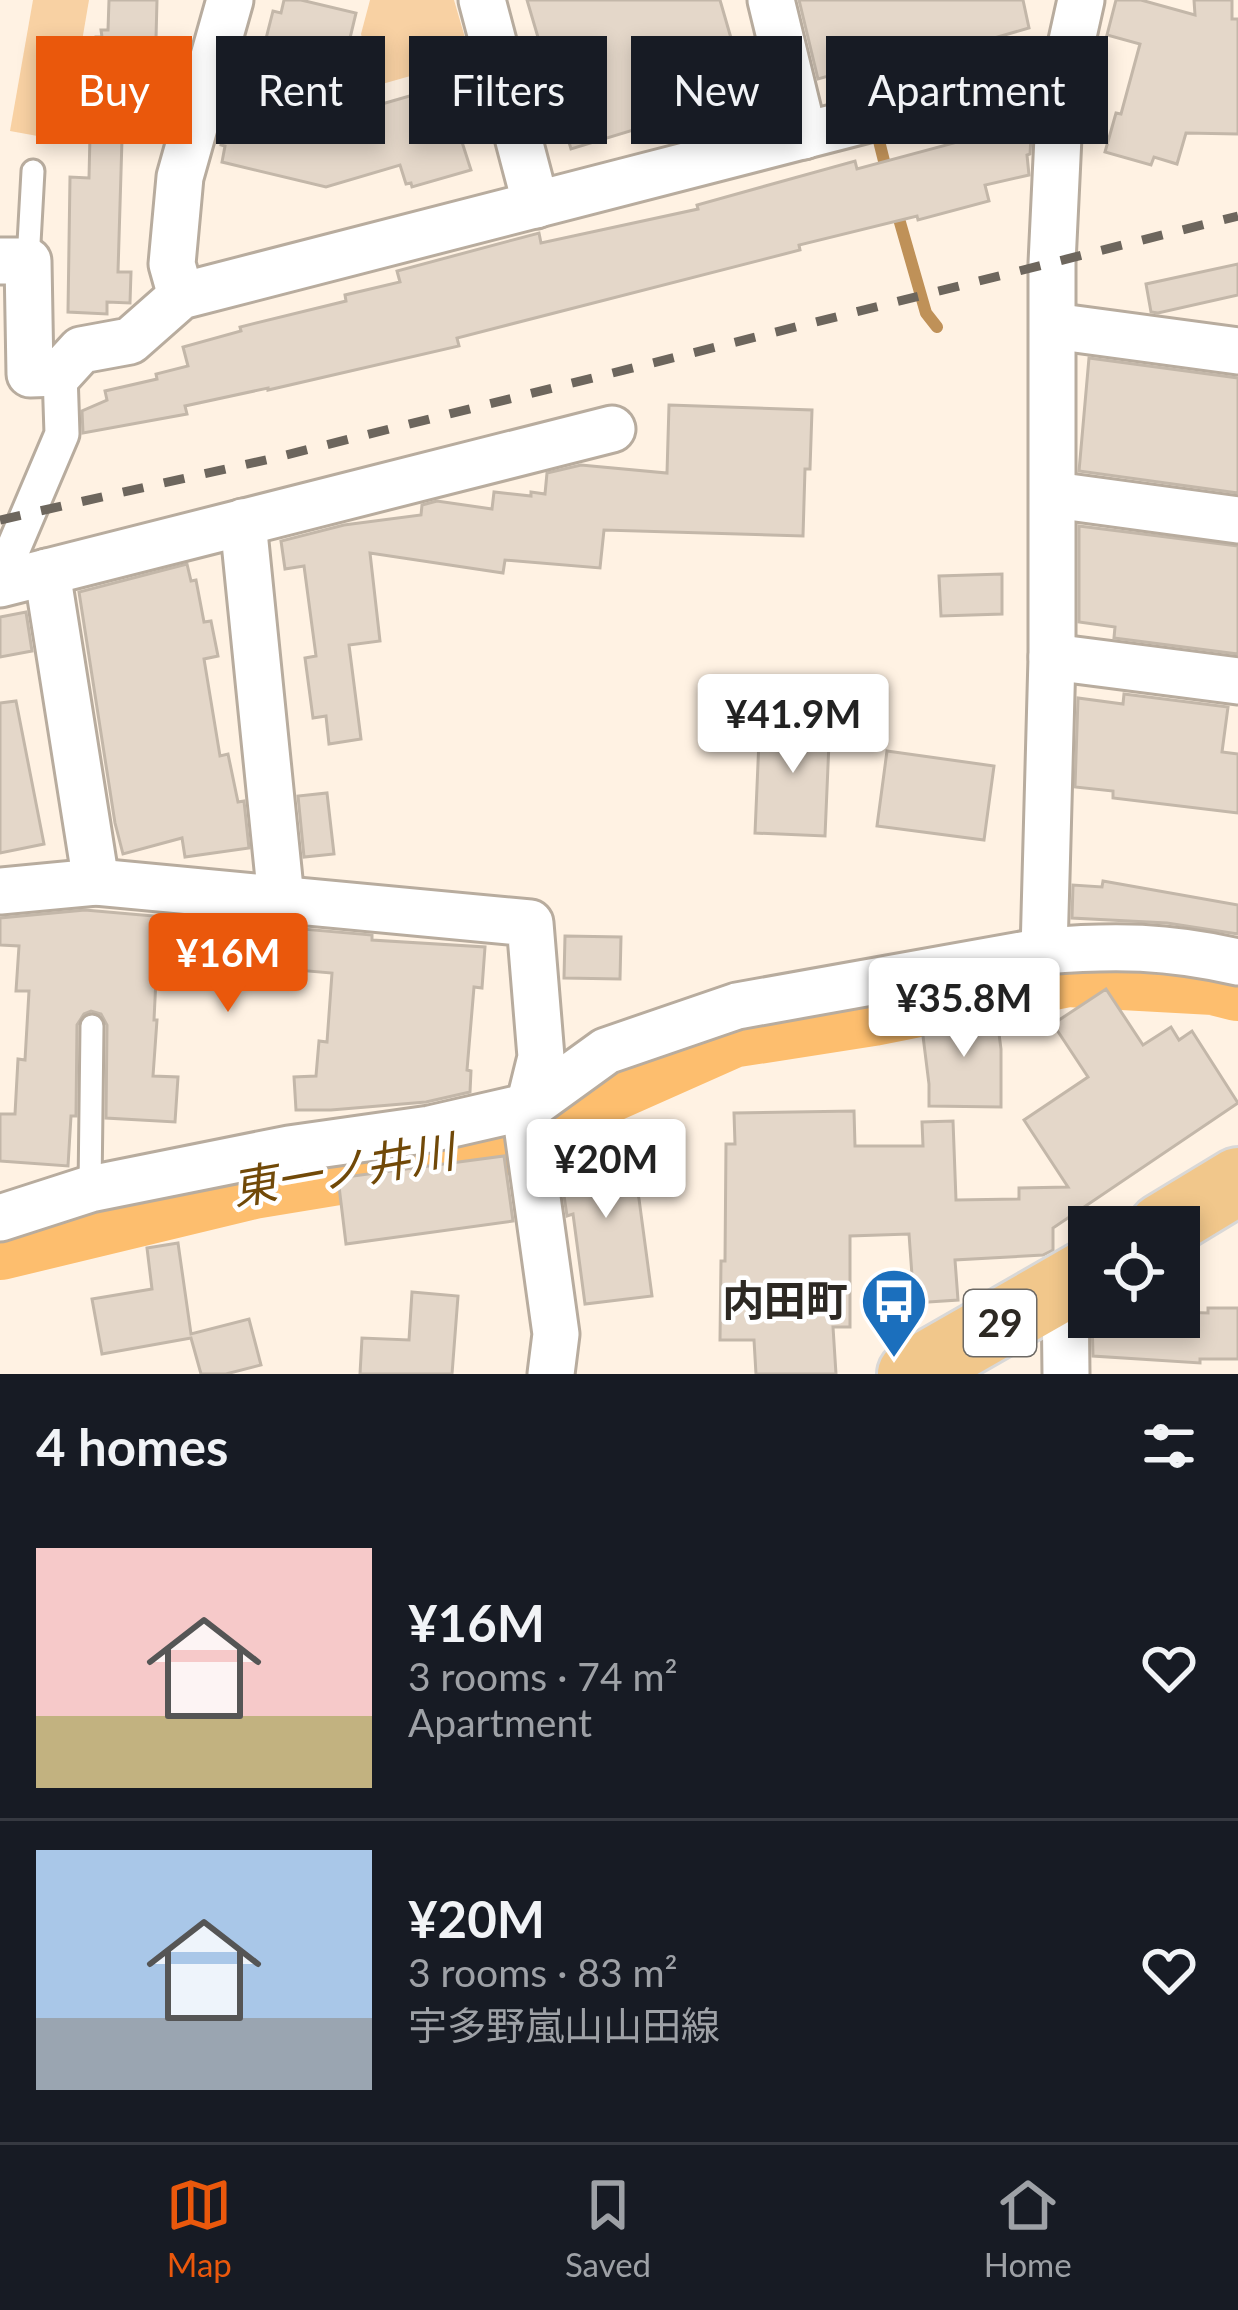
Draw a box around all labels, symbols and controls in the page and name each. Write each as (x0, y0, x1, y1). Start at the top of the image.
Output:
chip: Buy (36, 36, 192, 144)
chip: Rent (216, 36, 385, 144)
chip: Filters (409, 36, 607, 144)
chip: New (631, 36, 802, 144)
chip: Apartment (826, 36, 1108, 144)
pin: ¥41.9M (695, 674, 891, 776)
text: ¥41.9M (725, 690, 861, 736)
pin: ¥16M (157, 913, 299, 1015)
text: ¥16M (176, 929, 280, 975)
pin: ¥35.8M (866, 958, 1062, 1060)
text: ¥35.8M (896, 974, 1032, 1020)
pin: ¥20M (535, 1119, 677, 1221)
water label: 東一ノ井川 (227, 1122, 462, 1215)
text: ¥20M (554, 1135, 658, 1181)
map controls (1068, 1206, 1200, 1338)
button: locate (1068, 1206, 1200, 1338)
bus stop icon: 内田町 (859, 1266, 929, 1360)
place label: 内田町 (722, 1275, 848, 1325)
road number: 29 (964, 1290, 1036, 1356)
icon: filters (1136, 1413, 1202, 1479)
text: 4 homes (36, 1416, 228, 1477)
text: ¥16M (408, 1592, 545, 1653)
icon: home (132, 1596, 276, 1740)
icon: heart (1136, 1635, 1202, 1701)
text: 3 rooms · 74 m² (408, 1653, 678, 1699)
text: Apartment (408, 1699, 592, 1745)
text: ¥20M (408, 1888, 545, 1949)
icon: home (132, 1898, 276, 2042)
icon: heart (1136, 1937, 1202, 2003)
text: 3 rooms · 83 m² (408, 1949, 678, 1995)
text: 宇多野嵐山山田線 (408, 2002, 720, 2048)
tab: Map (166, 2172, 232, 2284)
tab: Saved (565, 2172, 651, 2284)
tab: Home (984, 2172, 1072, 2284)

